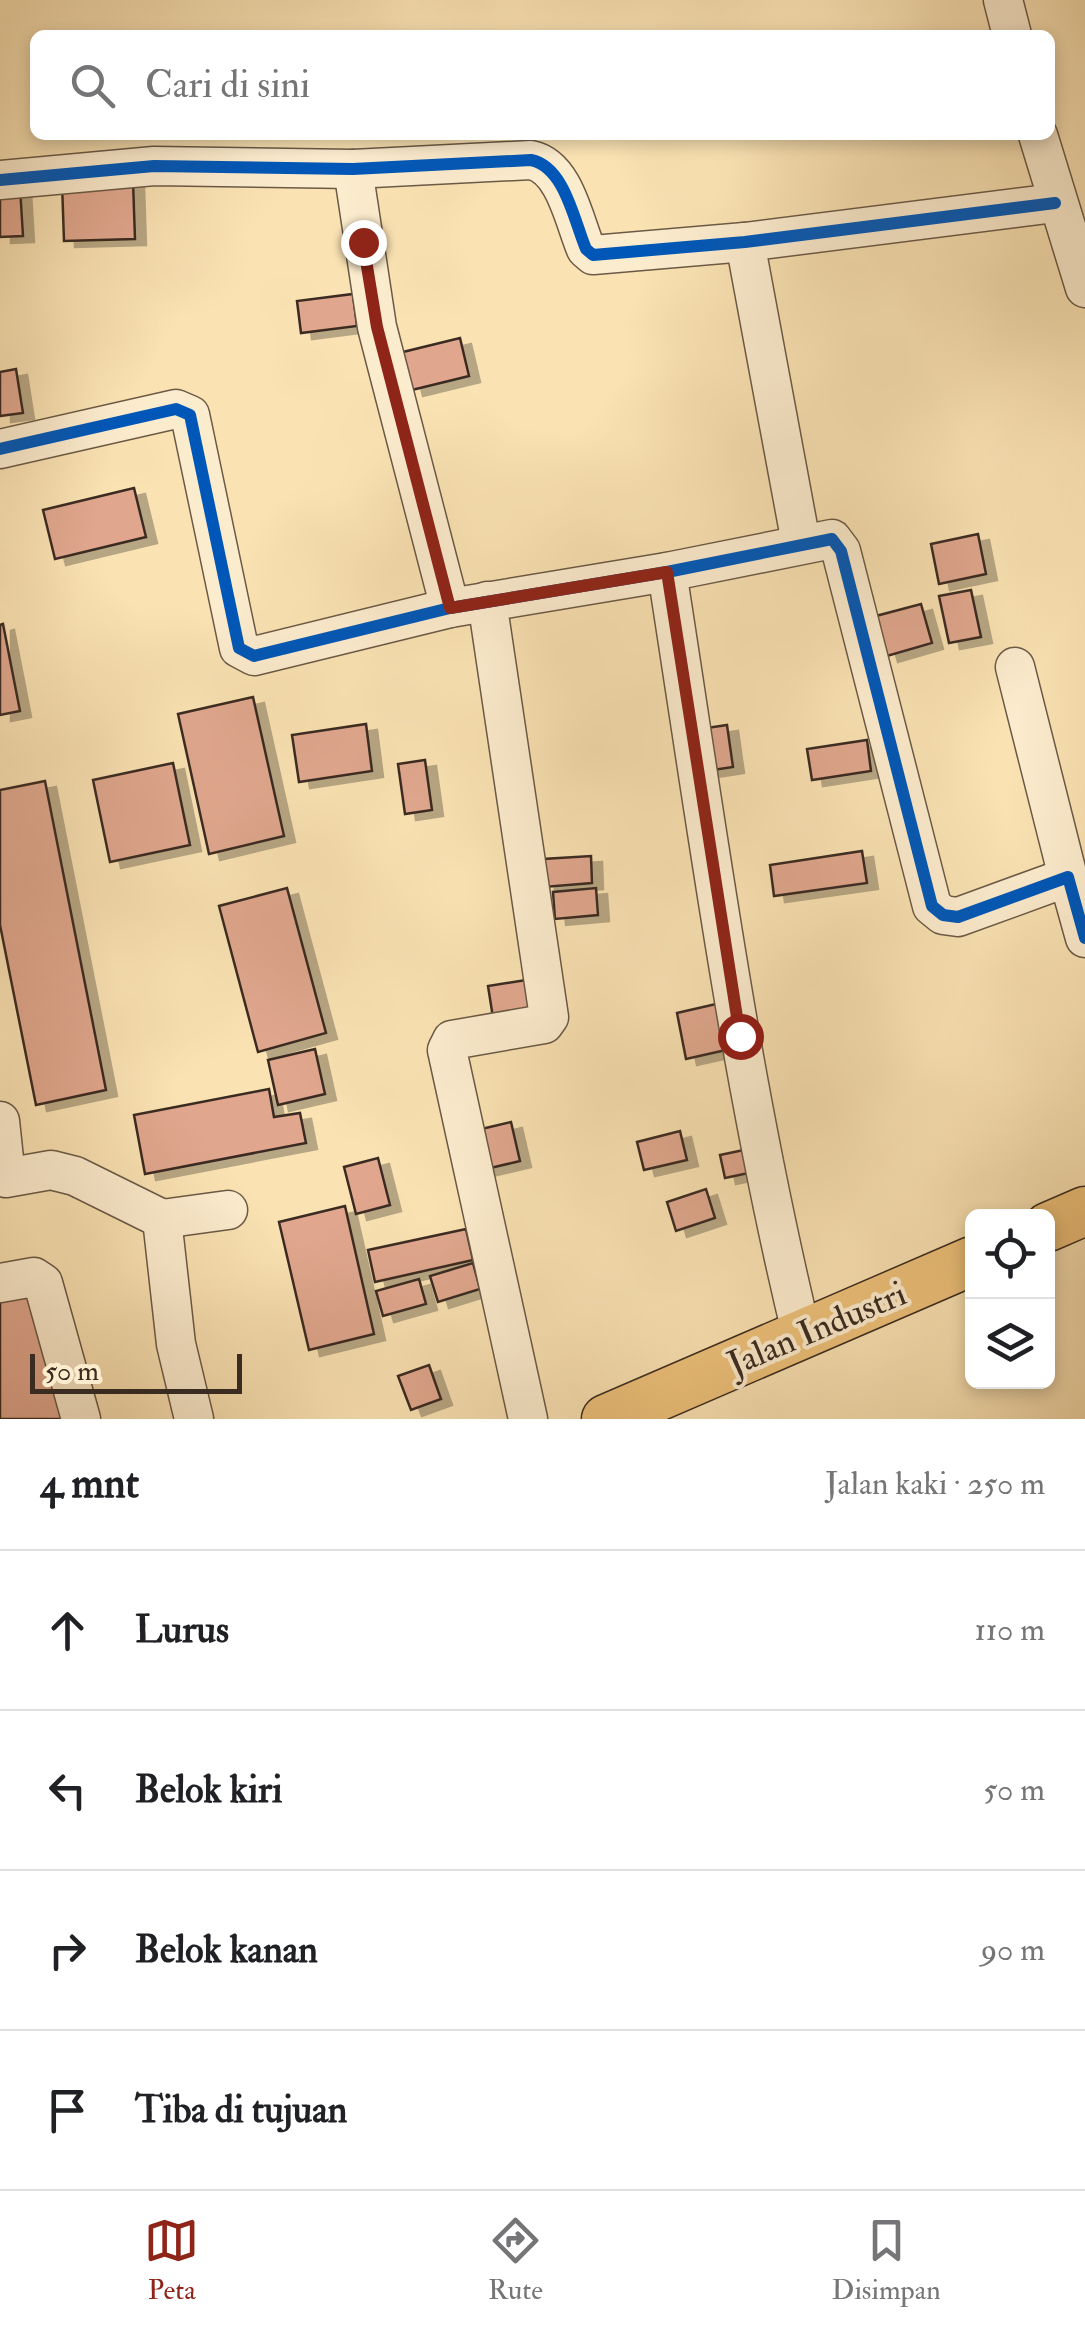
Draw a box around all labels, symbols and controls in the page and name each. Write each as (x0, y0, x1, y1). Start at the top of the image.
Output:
search box (30, 30, 1055, 140)
icon: search (65, 58, 120, 113)
text: Cari di sini (145, 61, 310, 109)
route end (341, 220, 387, 266)
route start (718, 1014, 764, 1060)
map controls (965, 1209, 1055, 1389)
button: locate (965, 1209, 1055, 1299)
street label: Jalan Industri (720, 1272, 913, 1387)
button: layers (965, 1299, 1055, 1389)
scale bar (30, 1349, 242, 1394)
text: 50 m (45, 1354, 99, 1389)
text: 4 mnt (40, 1458, 139, 1510)
text: Jalan kaki · 250 m (825, 1464, 1045, 1504)
icon: ahead (40, 1603, 95, 1658)
text: Lurus (135, 1606, 229, 1654)
text: 110 m (974, 1610, 1045, 1650)
icon: left (40, 1763, 95, 1818)
text: Belok kiri (135, 1766, 282, 1814)
text: 50 m (983, 1770, 1045, 1810)
icon: right (40, 1923, 95, 1978)
text: Belok kanan (135, 1926, 318, 1974)
text: 90 m (981, 1930, 1045, 1970)
icon: arrive (40, 2083, 95, 2138)
text: Tiba di tujuan (135, 2086, 347, 2134)
tab: Peta (144, 2213, 199, 2308)
tab: Rute (488, 2213, 543, 2308)
tab: Disimpan (832, 2213, 941, 2308)

